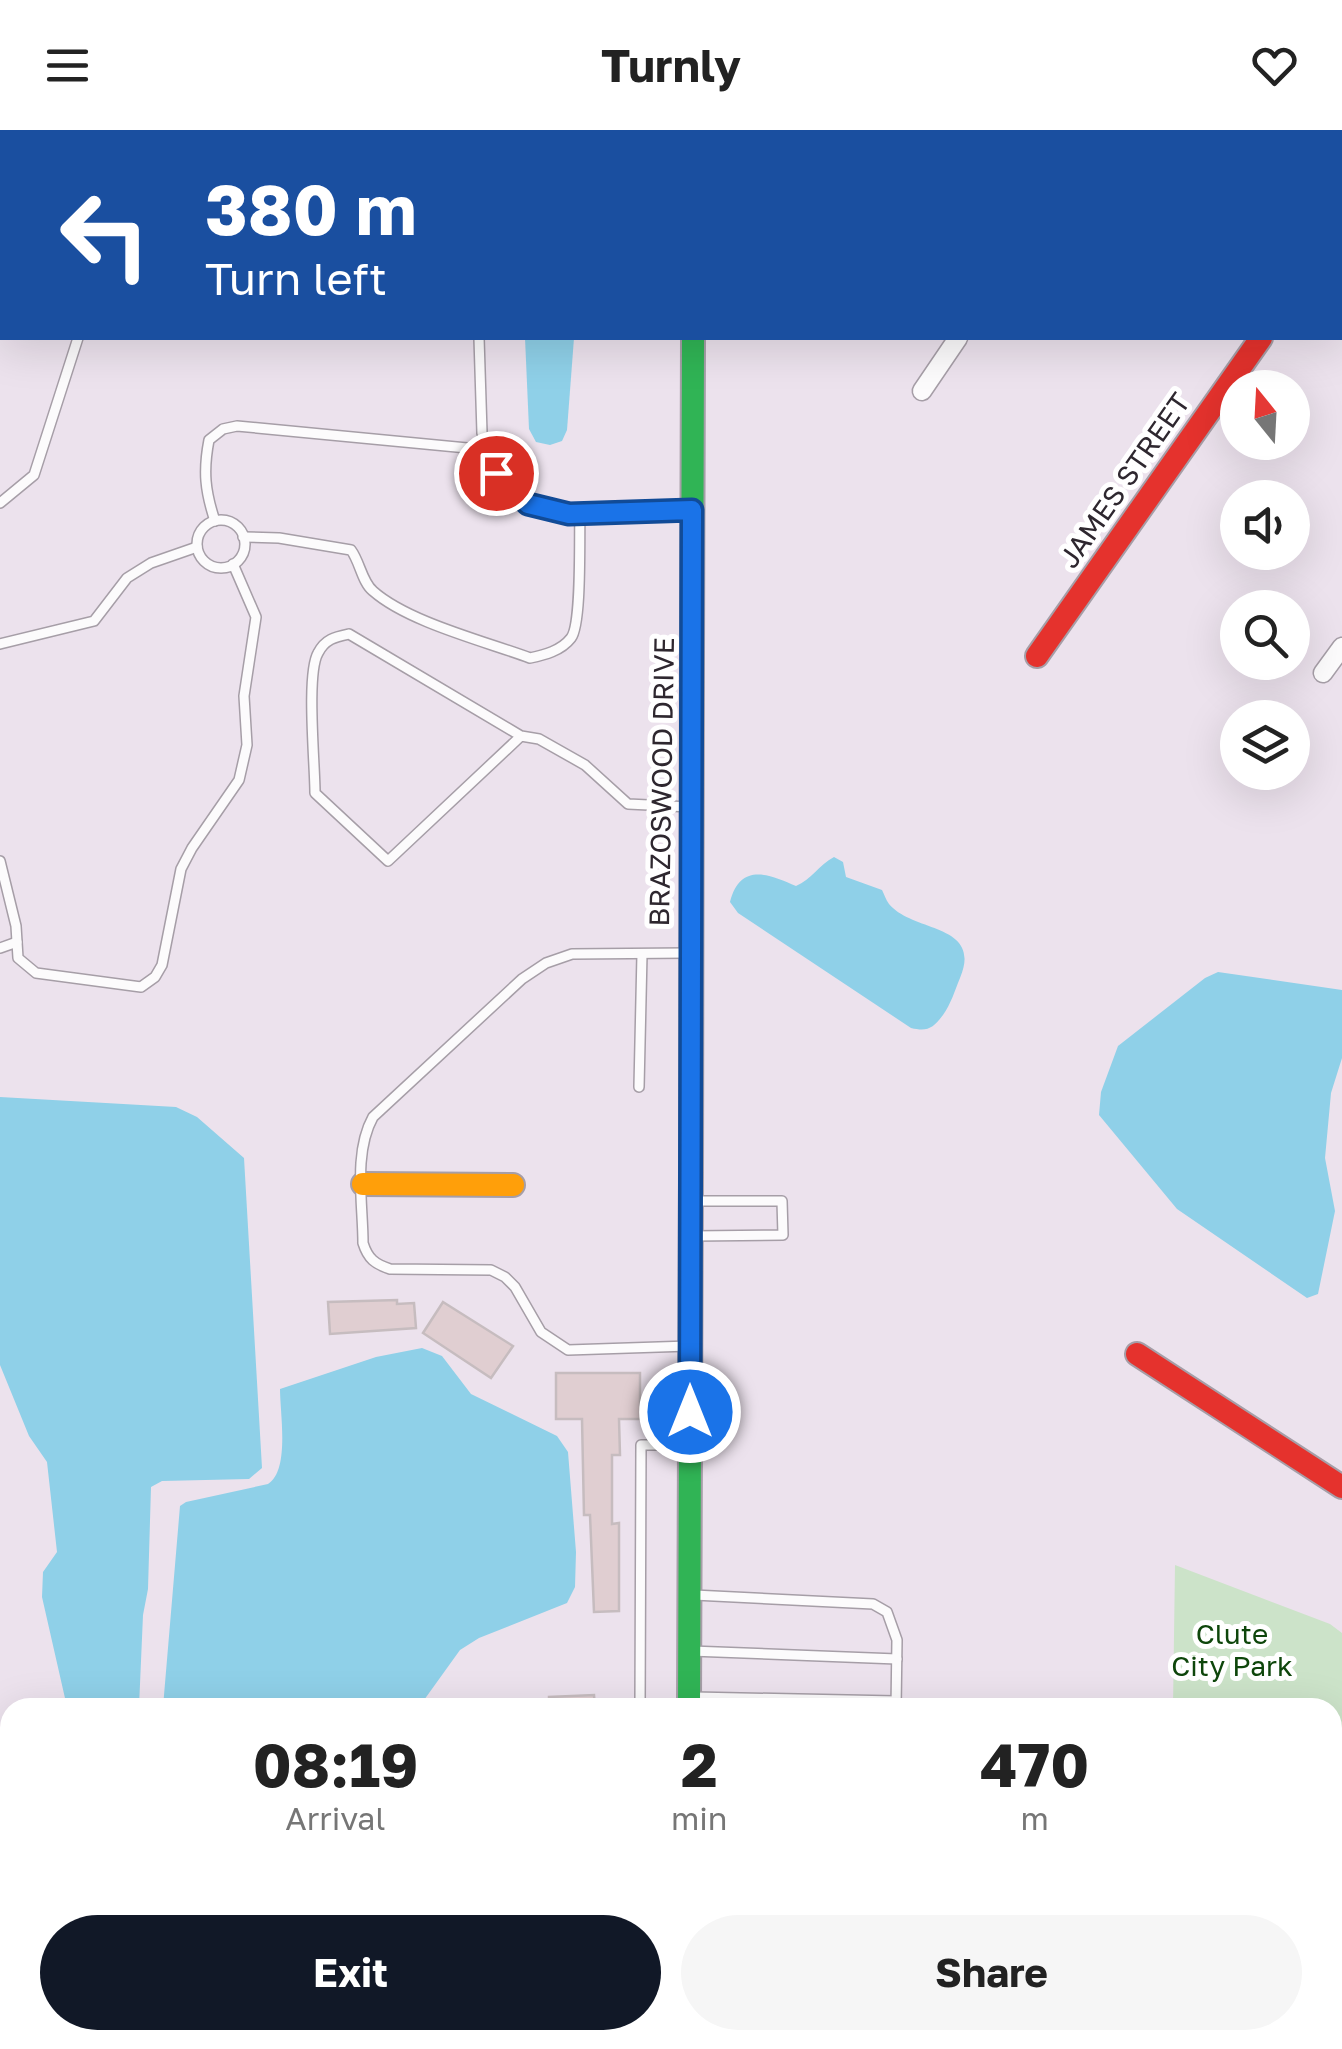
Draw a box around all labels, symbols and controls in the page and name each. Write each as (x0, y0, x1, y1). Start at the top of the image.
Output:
icon: menu (40, 38, 95, 93)
text: Turnly (601, 38, 741, 92)
icon: heart (1247, 38, 1302, 93)
text: 380 m (205, 166, 417, 250)
icon: left (40, 170, 170, 300)
text: Turn left (205, 251, 387, 305)
north arrow (1220, 370, 1310, 460)
map controls (1220, 370, 1310, 790)
street label: JAMES STREET (1052, 386, 1196, 574)
pin (454, 431, 539, 516)
icon: arrive (469, 446, 524, 501)
button: sound (1220, 480, 1310, 570)
button: search (1220, 590, 1310, 680)
street label: BRAZOSWOOD DRIVE (642, 637, 680, 927)
button: layers (1220, 700, 1310, 790)
position arrow (638, 1360, 742, 1464)
park label: Clute City Park (1171, 1617, 1293, 1682)
text: 08:19 (253, 1728, 418, 1800)
text: 2 (681, 1728, 717, 1800)
text: 470 (980, 1728, 1089, 1800)
text: Arrival (285, 1799, 386, 1837)
text: min (671, 1799, 727, 1837)
text: m (1021, 1799, 1049, 1837)
button: Exit (40, 1915, 661, 2030)
button: Share (681, 1915, 1302, 2030)

